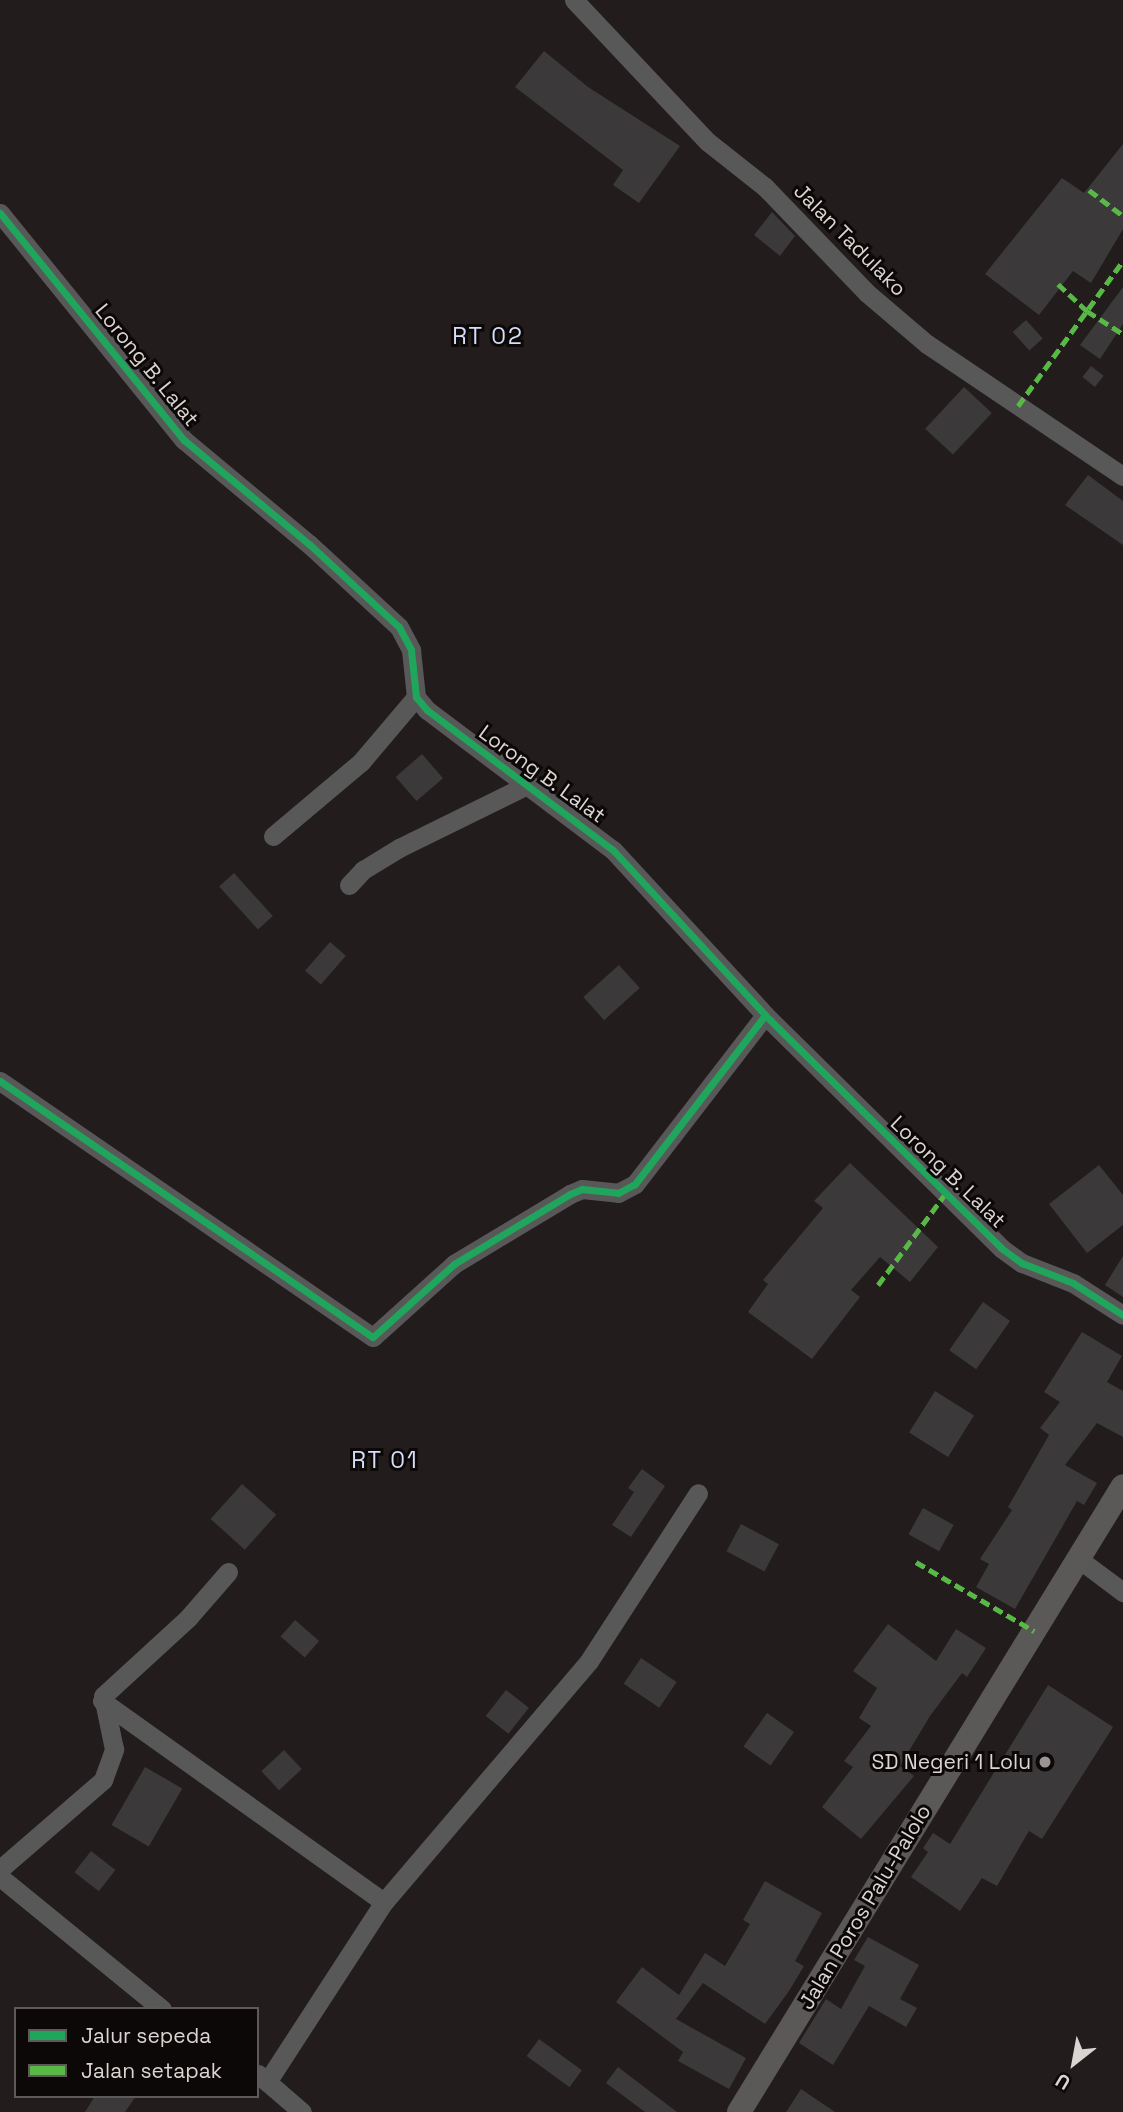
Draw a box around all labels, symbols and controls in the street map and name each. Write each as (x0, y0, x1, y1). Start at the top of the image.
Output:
street label: Jalan Tadulako (788, 178, 912, 302)
street label: Lorong B. Lalat (90, 298, 204, 432)
district label: RT 02 (452, 322, 524, 350)
street label: Lorong B. Lalat (474, 719, 610, 829)
street label: Lorong B. Lalat (885, 1110, 1011, 1234)
district label: RT 01 (352, 1446, 418, 1474)
place label: SD Negeri 1 Lolu (872, 1749, 1031, 1775)
marker: SD Negeri 1 Lolu (1037, 1754, 1053, 1770)
street label: Jalan Poros Palu-Palolo (794, 1800, 936, 2014)
legend (14, 2007, 259, 2098)
text: Jalur sepeda (81, 2022, 211, 2049)
north arrow (1039, 2028, 1109, 2098)
text: Jalan setapak (81, 2057, 222, 2084)
text: U (1051, 2067, 1075, 2095)

